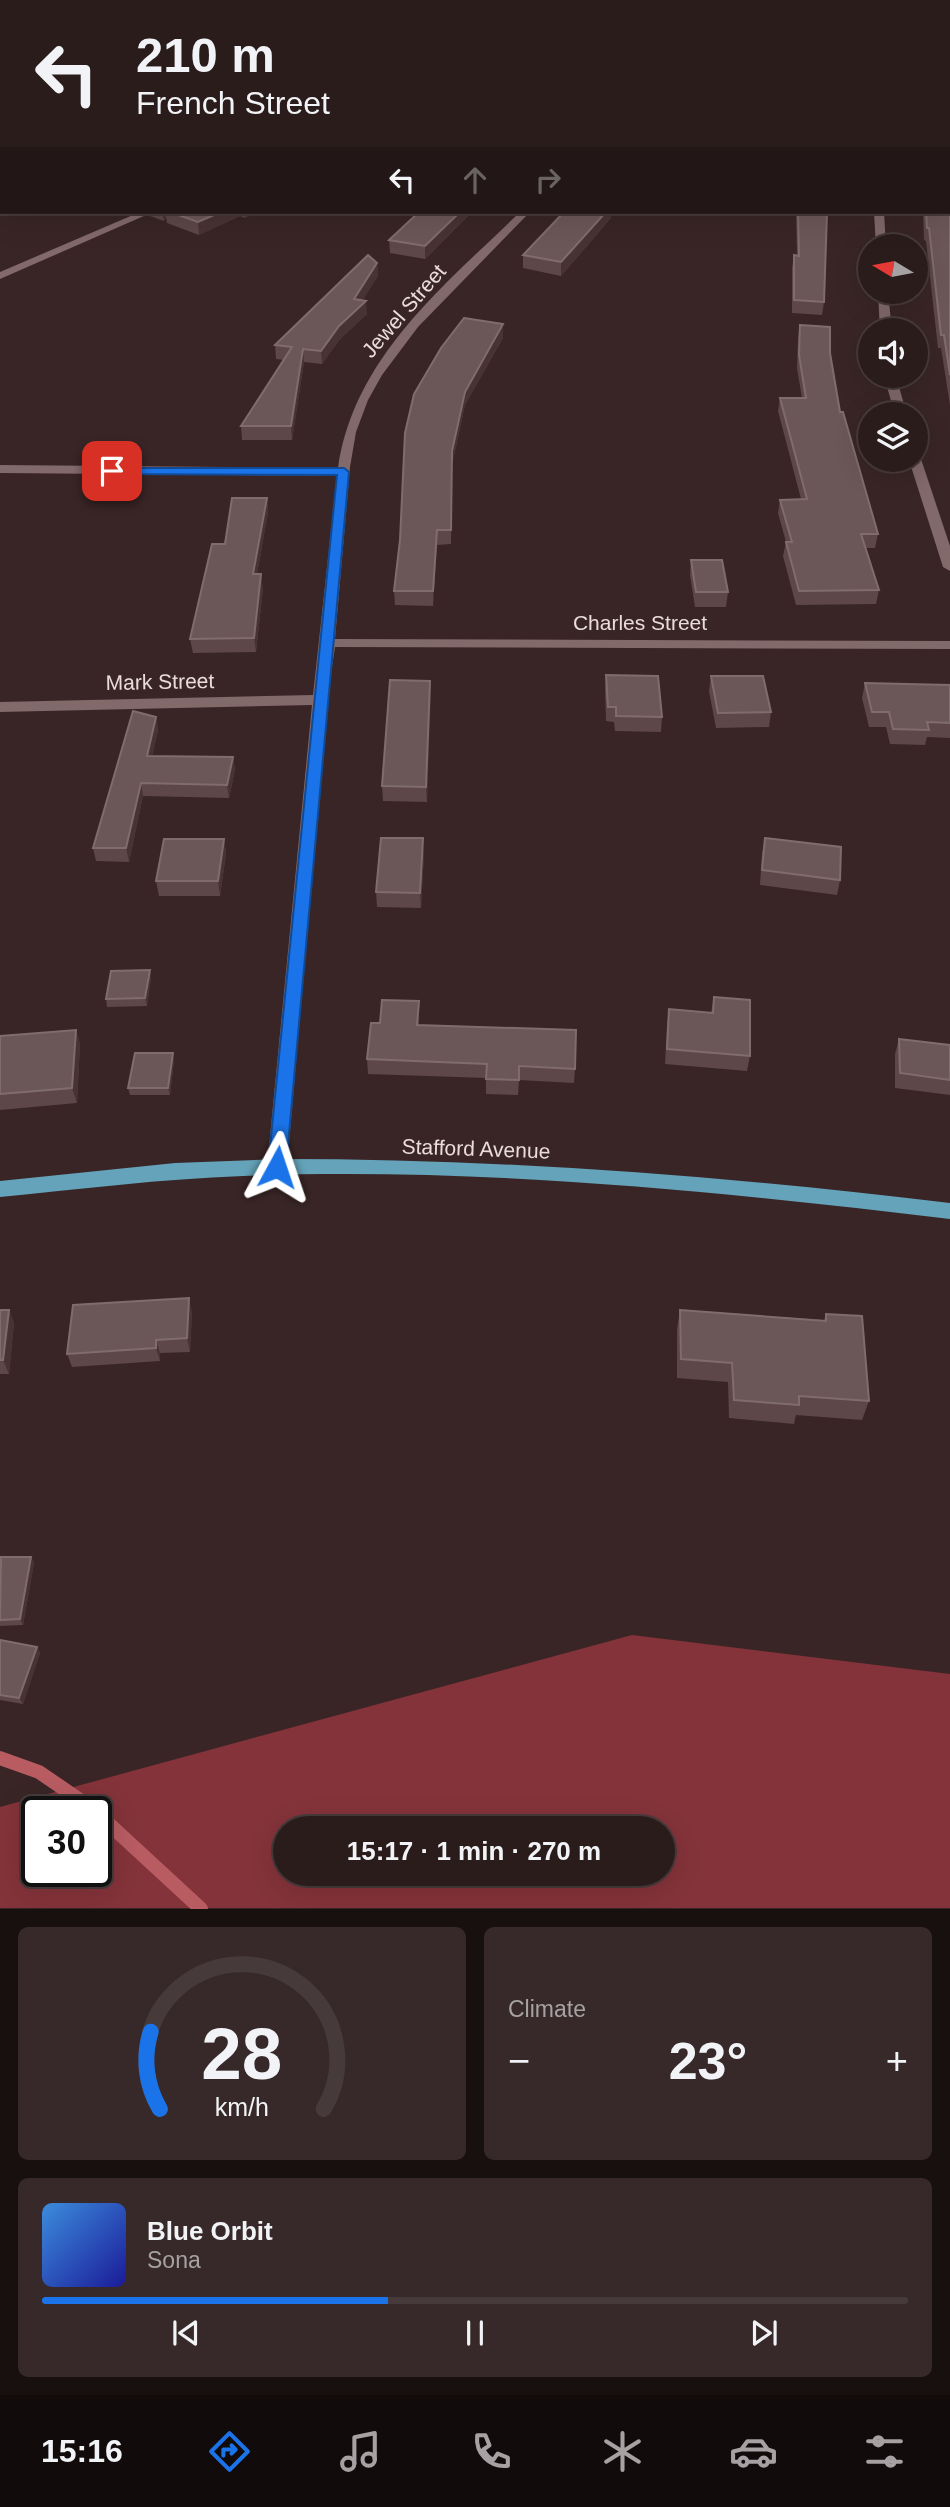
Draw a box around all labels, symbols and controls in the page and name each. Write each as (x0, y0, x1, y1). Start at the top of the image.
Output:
icon: left (21, 28, 112, 119)
text: 210 m (136, 28, 275, 82)
text: French Street (136, 85, 330, 121)
icon: left (383, 161, 421, 199)
icon: ahead (456, 161, 494, 199)
icon: right (529, 161, 567, 199)
north arrow (858, 234, 928, 304)
map controls (858, 234, 928, 472)
street label: Jewel Street (357, 259, 450, 362)
button: sound (858, 318, 928, 388)
button: layers (858, 402, 928, 472)
pin (82, 441, 142, 501)
icon: arrive (93, 452, 131, 490)
street label: Charles Street (573, 611, 707, 634)
street label: Mark Street (106, 669, 215, 694)
position arrow (240, 1130, 314, 1204)
street label: Stafford Avenue (401, 1134, 551, 1163)
speed limit sign: 30 (21, 1796, 112, 1887)
text: 15:17 · 1 min · 270 m (347, 1836, 601, 1866)
text: Climate (508, 1996, 586, 2022)
text: 28 (202, 2014, 282, 2095)
text: 23° (669, 2032, 747, 2090)
text: − (508, 2040, 530, 2082)
text: + (886, 2040, 908, 2082)
text: km/h (215, 2093, 269, 2121)
text: Blue Orbit (147, 2216, 273, 2246)
text: Sona (147, 2247, 201, 2273)
icon: previous (167, 2314, 205, 2352)
icon: pause (456, 2314, 494, 2352)
icon: next (745, 2314, 783, 2352)
icon: directions (205, 2427, 254, 2476)
icon: music (336, 2427, 385, 2476)
icon: phone (467, 2427, 516, 2476)
icon: climate (598, 2427, 647, 2476)
icon: car (729, 2427, 778, 2476)
icon: filters (860, 2427, 909, 2476)
text: 15:16 (41, 2433, 123, 2469)

